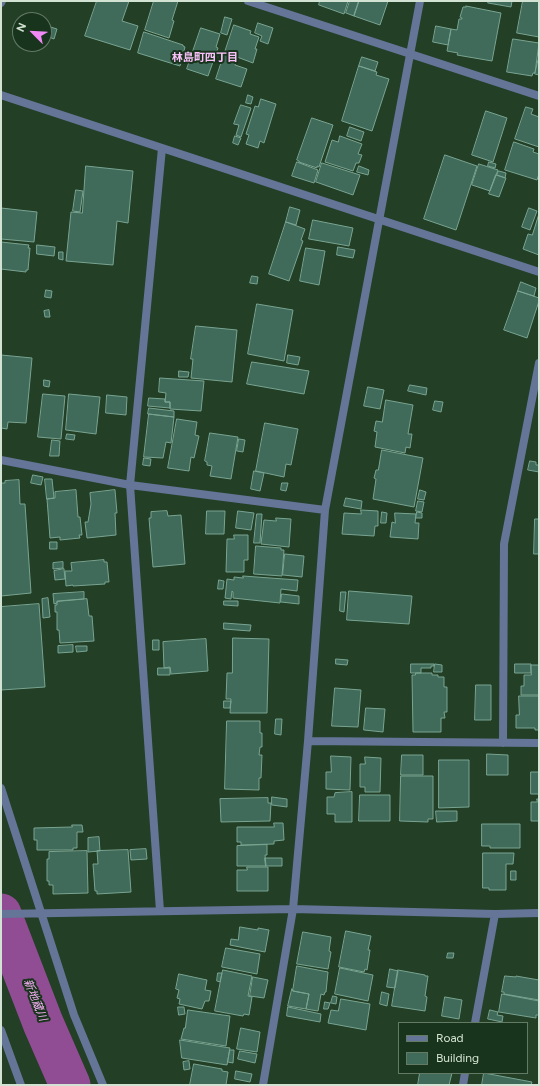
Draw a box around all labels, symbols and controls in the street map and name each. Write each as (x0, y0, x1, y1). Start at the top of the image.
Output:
north arrow (12, 12, 52, 52)
text: N (14, 21, 29, 34)
district label: 林島町四丁目 (172, 51, 238, 65)
water label: 新地蔵川 (21, 977, 49, 1023)
legend (398, 1022, 528, 1074)
text: Road (436, 1031, 464, 1045)
text: Building (436, 1051, 479, 1065)

